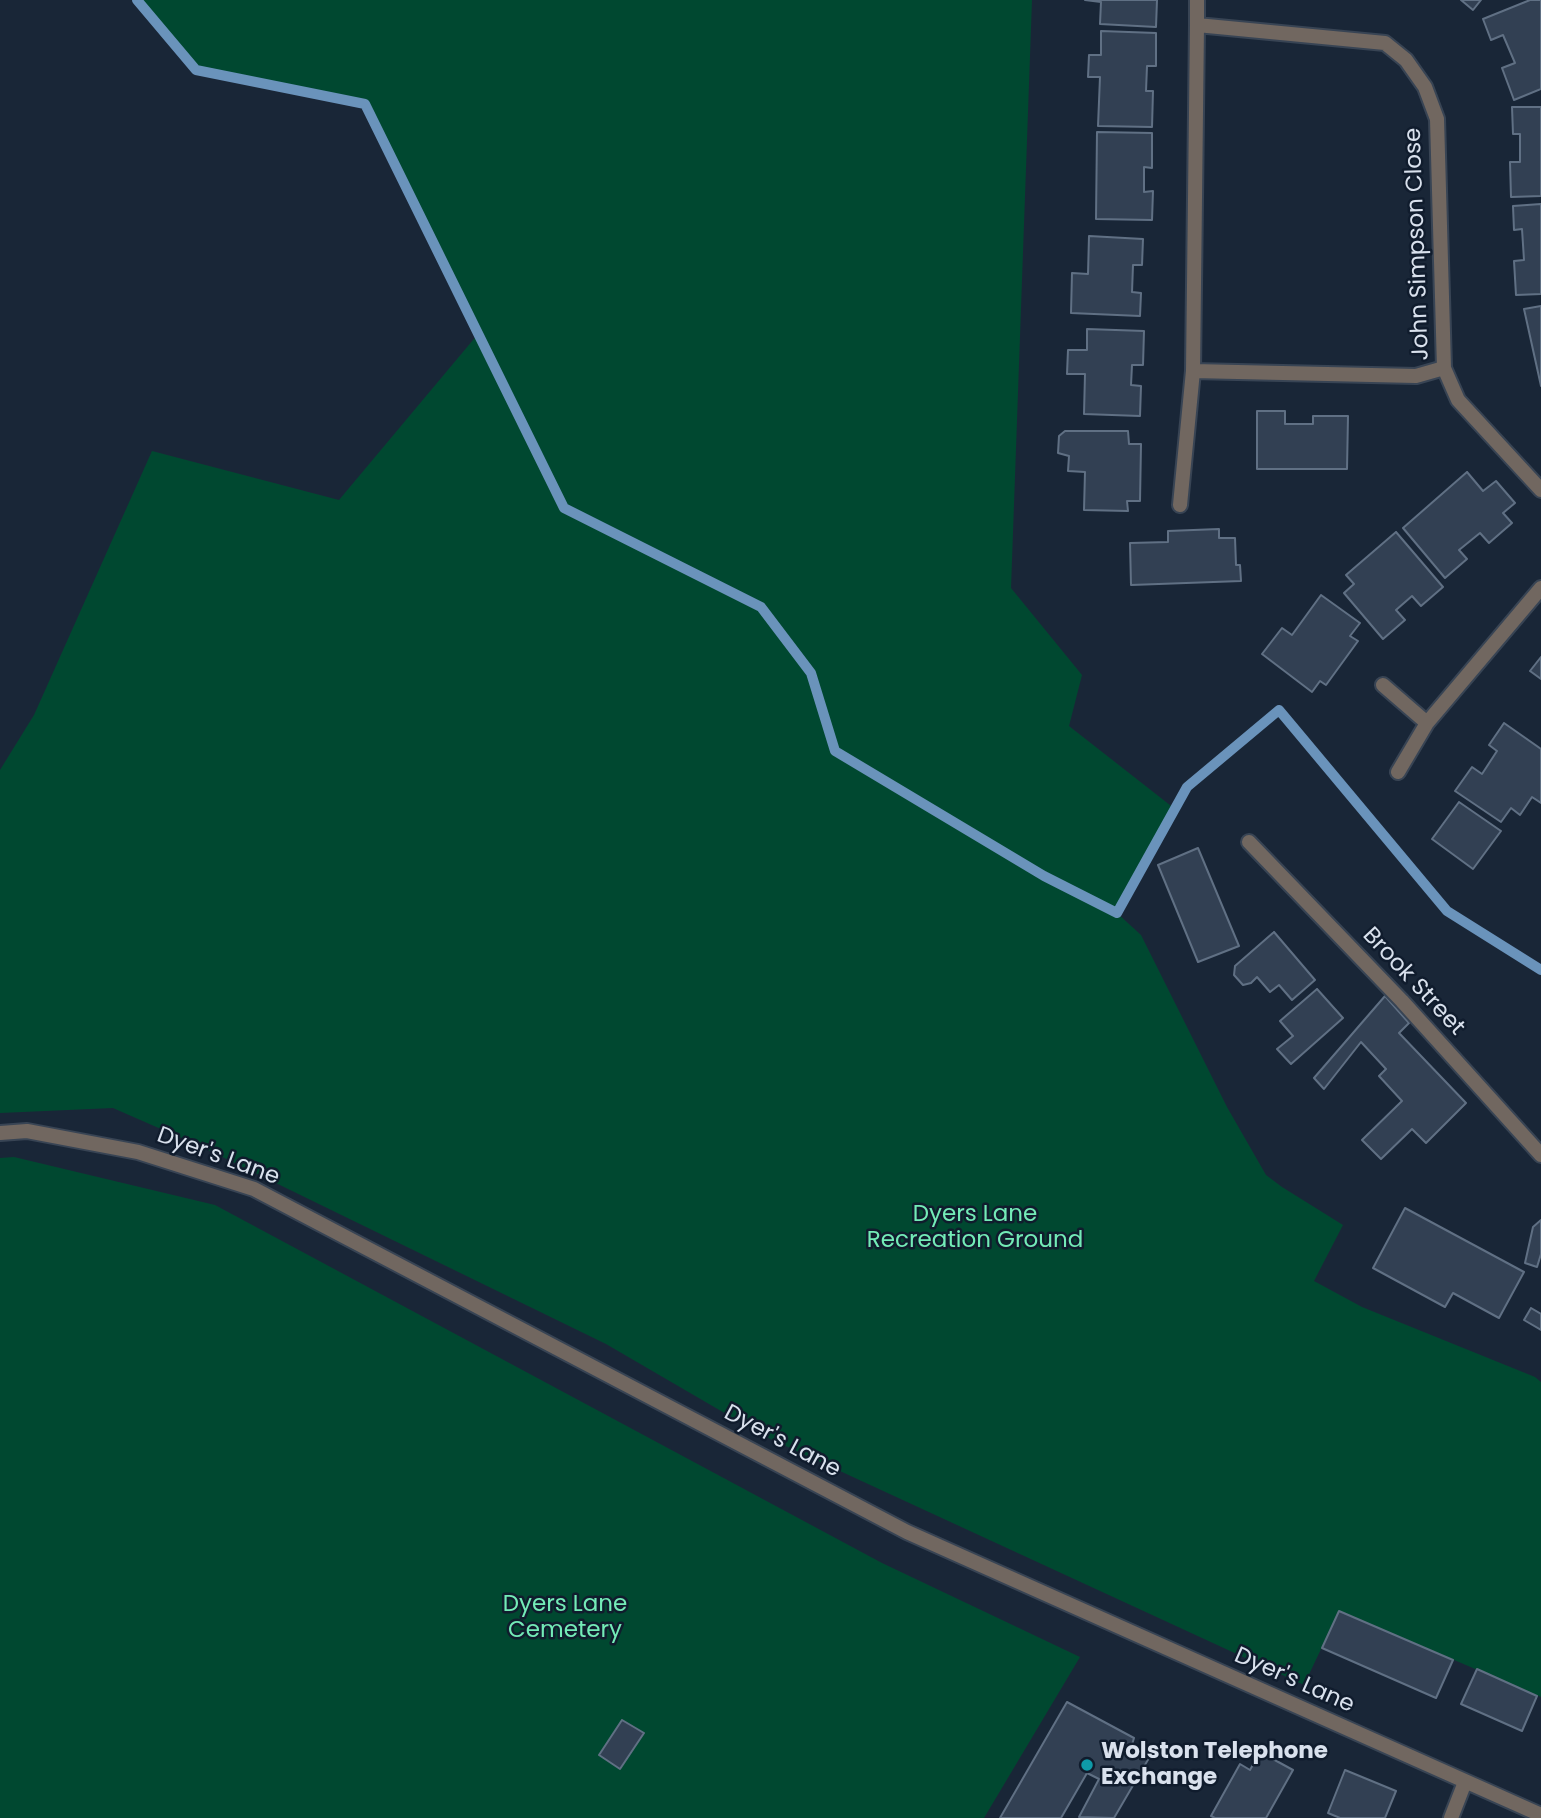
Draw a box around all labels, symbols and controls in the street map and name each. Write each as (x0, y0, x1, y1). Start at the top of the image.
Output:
street label: John Simpson Close (1400, 127, 1436, 361)
street label: Brook Street (1356, 922, 1470, 1042)
street label: Dyer's Lane (153, 1122, 283, 1192)
park label: Dyers Lane Recreation Ground (867, 1201, 1083, 1255)
street label: Dyer's Lane (719, 1400, 845, 1484)
park label: Dyers Lane Cemetery (503, 1591, 627, 1645)
street label: Dyer's Lane (1230, 1642, 1358, 1720)
place label: Wolston Telephone Exchange (1101, 1738, 1328, 1792)
marker: Wolston Telephone Exchange (1079, 1757, 1095, 1773)

